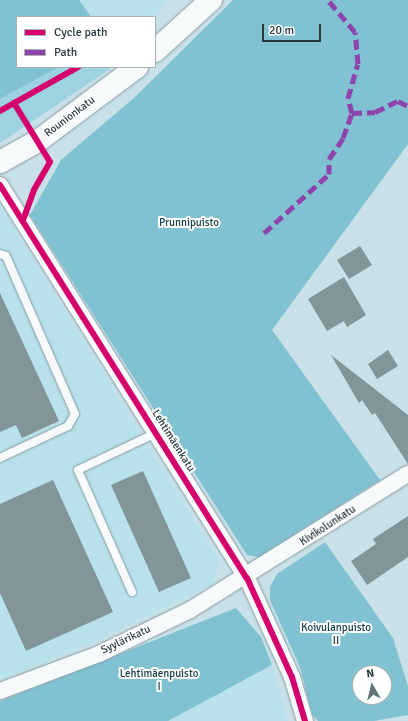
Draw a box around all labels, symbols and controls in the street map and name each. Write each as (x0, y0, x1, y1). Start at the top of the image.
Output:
legend (16, 16, 156, 68)
scale bar (264, 16, 323, 42)
text: 20 m (269, 23, 294, 38)
text: Cycle path (54, 25, 107, 40)
text: Path (54, 45, 77, 60)
street label: Rounionkatu (42, 94, 98, 140)
park label: Prunnipuisto (159, 216, 219, 230)
street label: Lehtimäenkatu (149, 408, 197, 474)
street label: Kivikolunkatu (297, 503, 359, 549)
park label: Koivulanpuisto II (301, 622, 371, 648)
street label: Syylärikatu (99, 623, 153, 657)
north arrow (352, 665, 392, 705)
text: N (366, 667, 375, 681)
park label: Lehtimäenpuisto I (120, 668, 198, 694)

